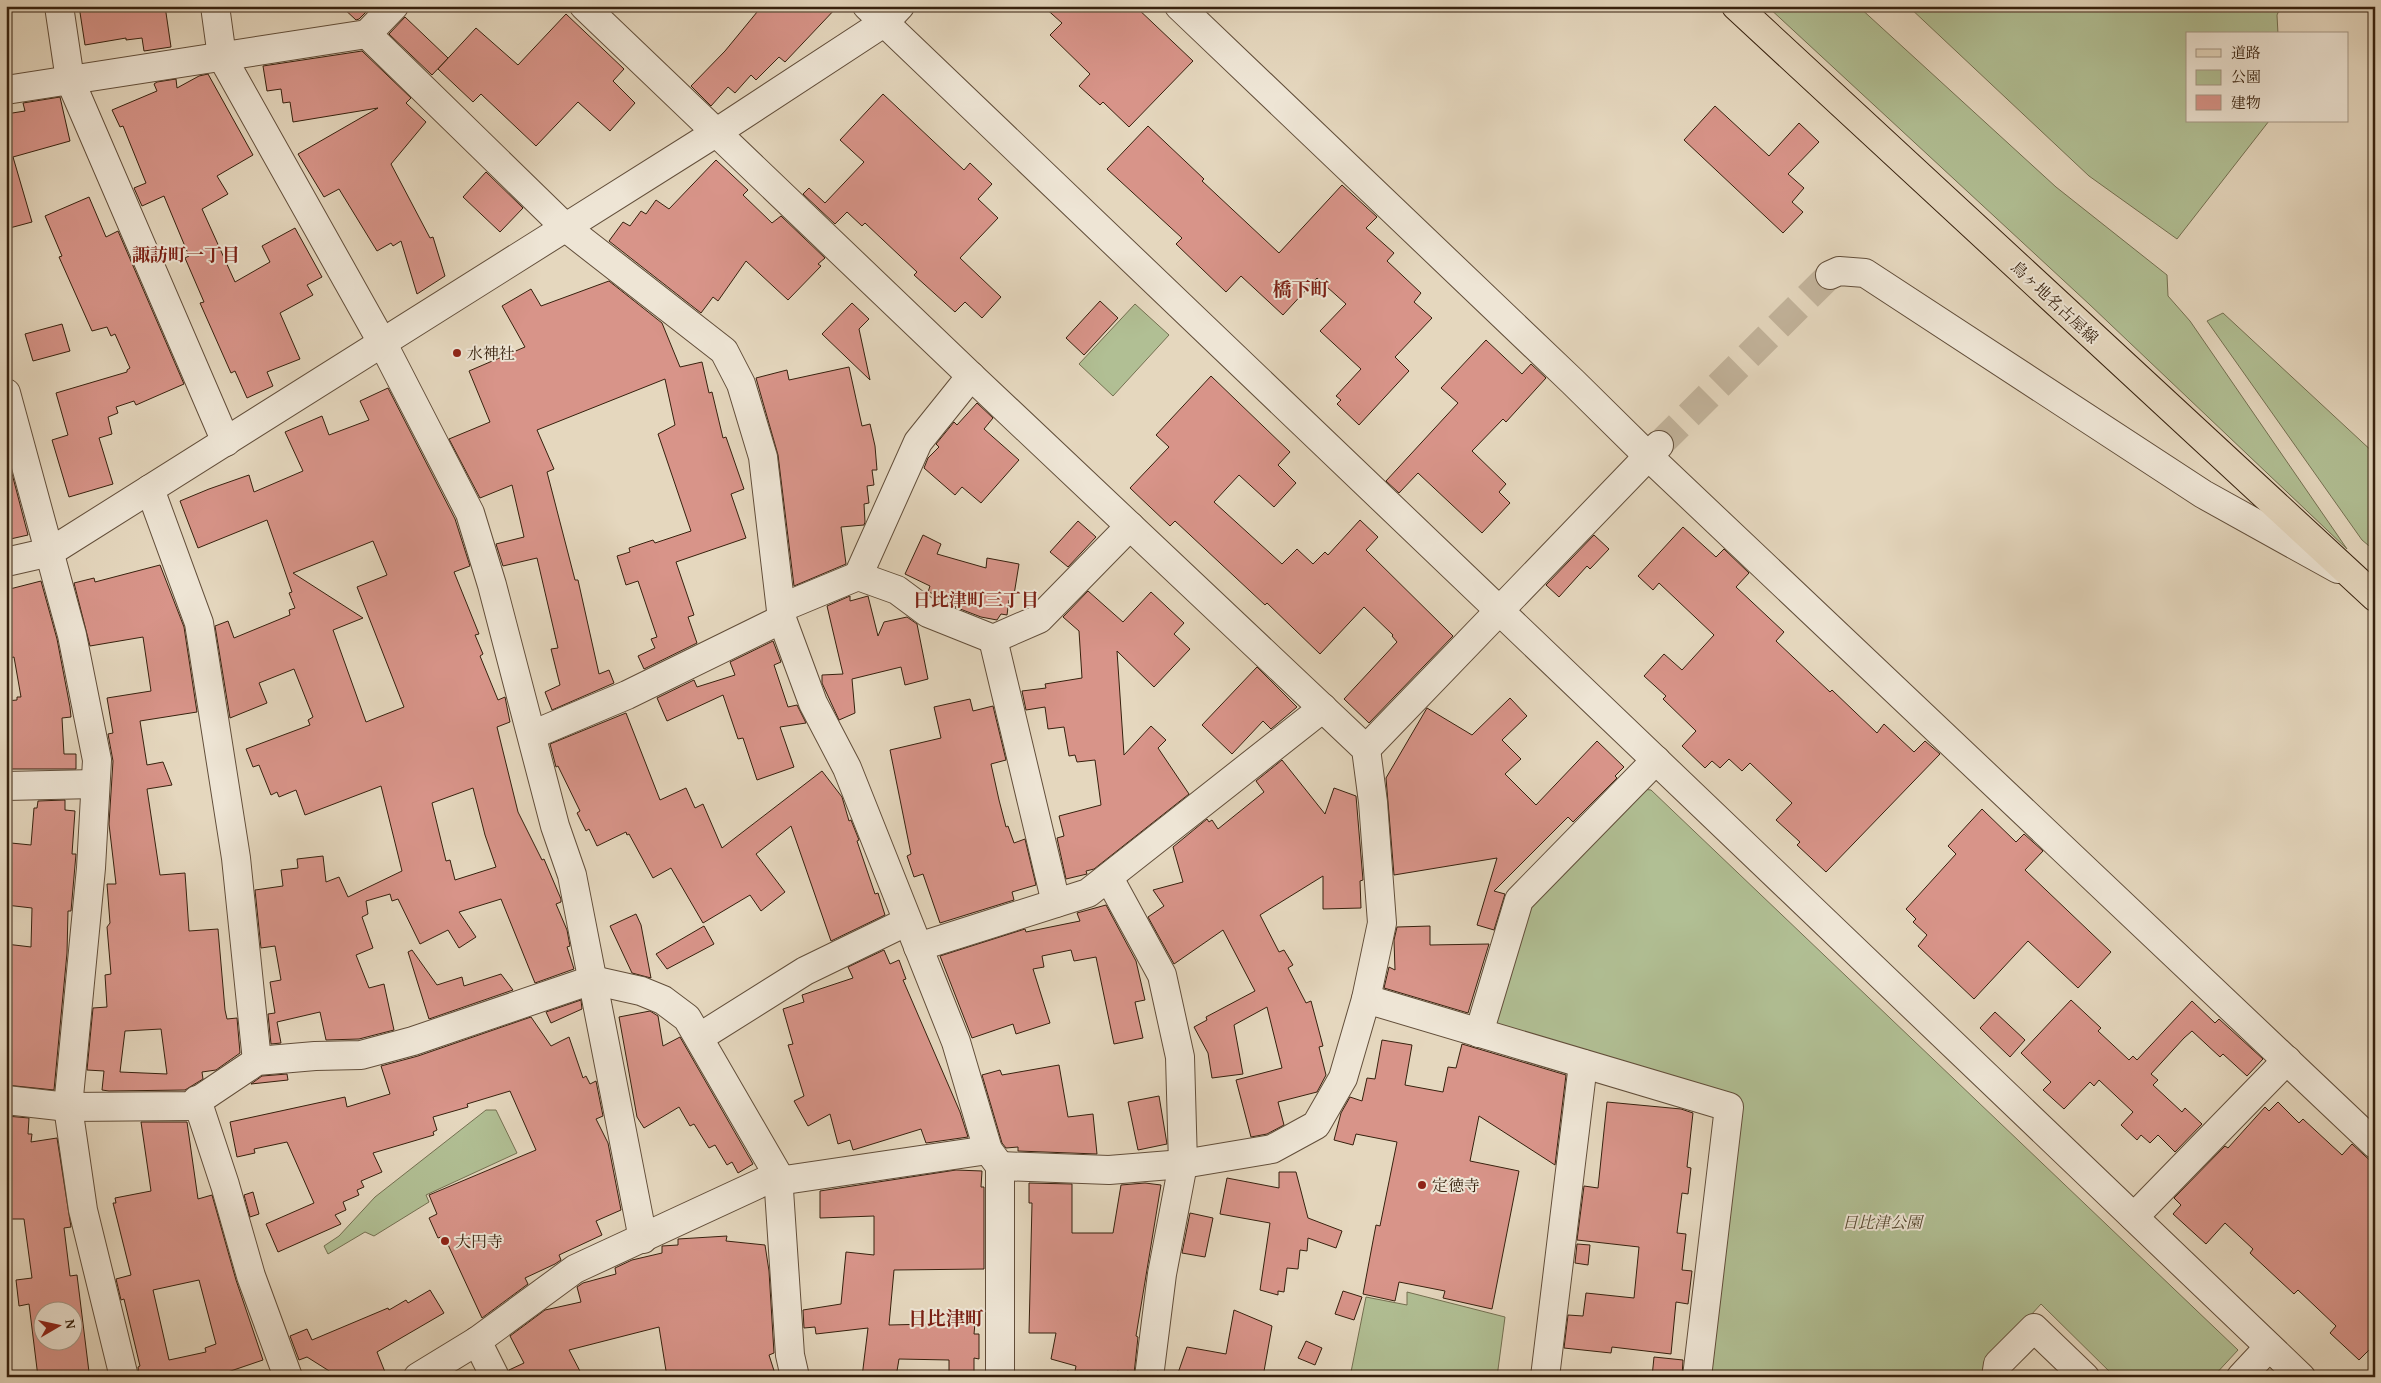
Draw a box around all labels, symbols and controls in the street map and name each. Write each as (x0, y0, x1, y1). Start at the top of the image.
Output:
legend (2186, 32, 2348, 122)
text: 道路 (2231, 42, 2261, 63)
text: 公園 (2231, 66, 2261, 87)
text: 建物 (2231, 92, 2261, 113)
district label: 諏訪町一丁目 (132, 241, 240, 268)
street label: 鳥ヶ地名古屋線 (2006, 255, 2104, 349)
district label: 橋下町 (1272, 275, 1330, 303)
place label: 水神社 (467, 341, 515, 365)
marker: 水神社 (451, 347, 463, 359)
district label: 日比津町三丁目 (913, 586, 1039, 613)
place label: 定徳寺 (1432, 1173, 1480, 1197)
marker: 定徳寺 (1416, 1179, 1428, 1191)
park label: 日比津公園 (1842, 1210, 1925, 1234)
place label: 大円寺 (455, 1229, 503, 1253)
marker: 大円寺 (439, 1235, 451, 1247)
north arrow (32, 1300, 82, 1350)
district label: 日比津町 (908, 1304, 984, 1332)
text: N (60, 1318, 82, 1331)

